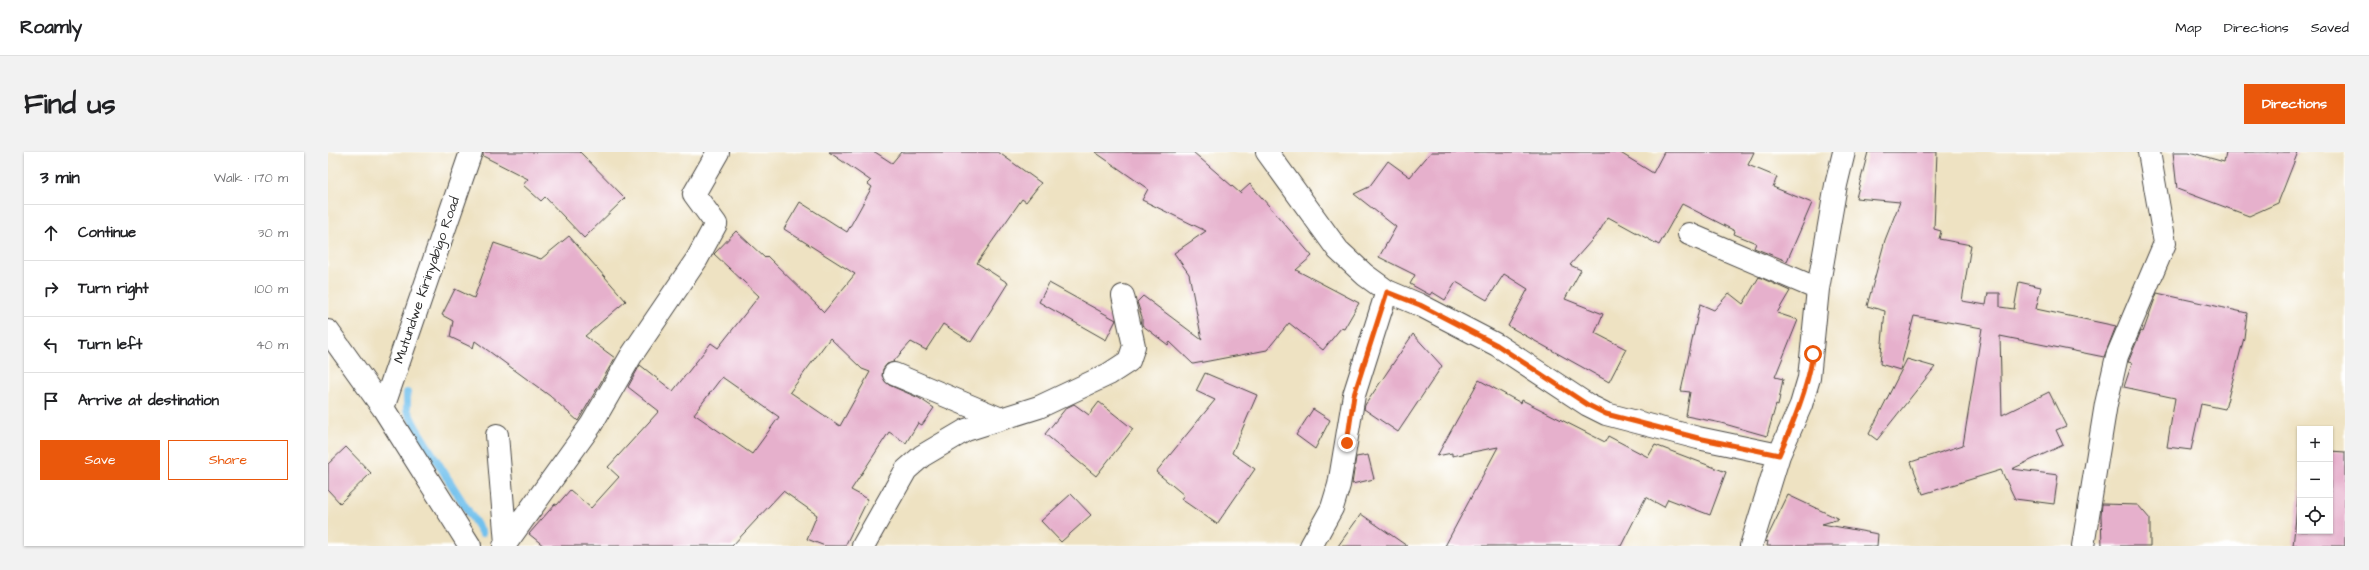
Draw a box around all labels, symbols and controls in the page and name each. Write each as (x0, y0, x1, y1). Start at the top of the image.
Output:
text: Roamly (20, 14, 82, 41)
text: Map (2175, 18, 2202, 38)
text: Directions (2224, 18, 2289, 38)
text: Saved (2311, 18, 2349, 38)
button: Directions (2244, 84, 2345, 124)
text: Find us (24, 85, 115, 124)
text: 3 min (40, 166, 80, 190)
text: Walk · 170 m (214, 169, 288, 187)
street label: Mutundwe Kirinyabigo Road (389, 194, 465, 366)
icon: ahead (40, 222, 62, 244)
text: Continue (78, 222, 136, 243)
text: 30 m (258, 224, 288, 242)
icon: right (40, 278, 62, 300)
text: Turn right (78, 278, 149, 299)
text: 100 m (255, 280, 288, 298)
icon: left (40, 334, 62, 356)
text: Turn left (78, 334, 142, 355)
text: 40 m (256, 336, 288, 354)
route start (1804, 345, 1822, 363)
icon: arrive (40, 390, 62, 412)
text: Arrive at destination (78, 390, 219, 411)
map controls (2297, 426, 2333, 534)
button: + (2297, 426, 2333, 462)
route end (1338, 434, 1356, 452)
button: Save (40, 440, 160, 480)
button: Share (168, 440, 288, 480)
button: − (2297, 462, 2333, 498)
button: locate (2297, 498, 2333, 534)

